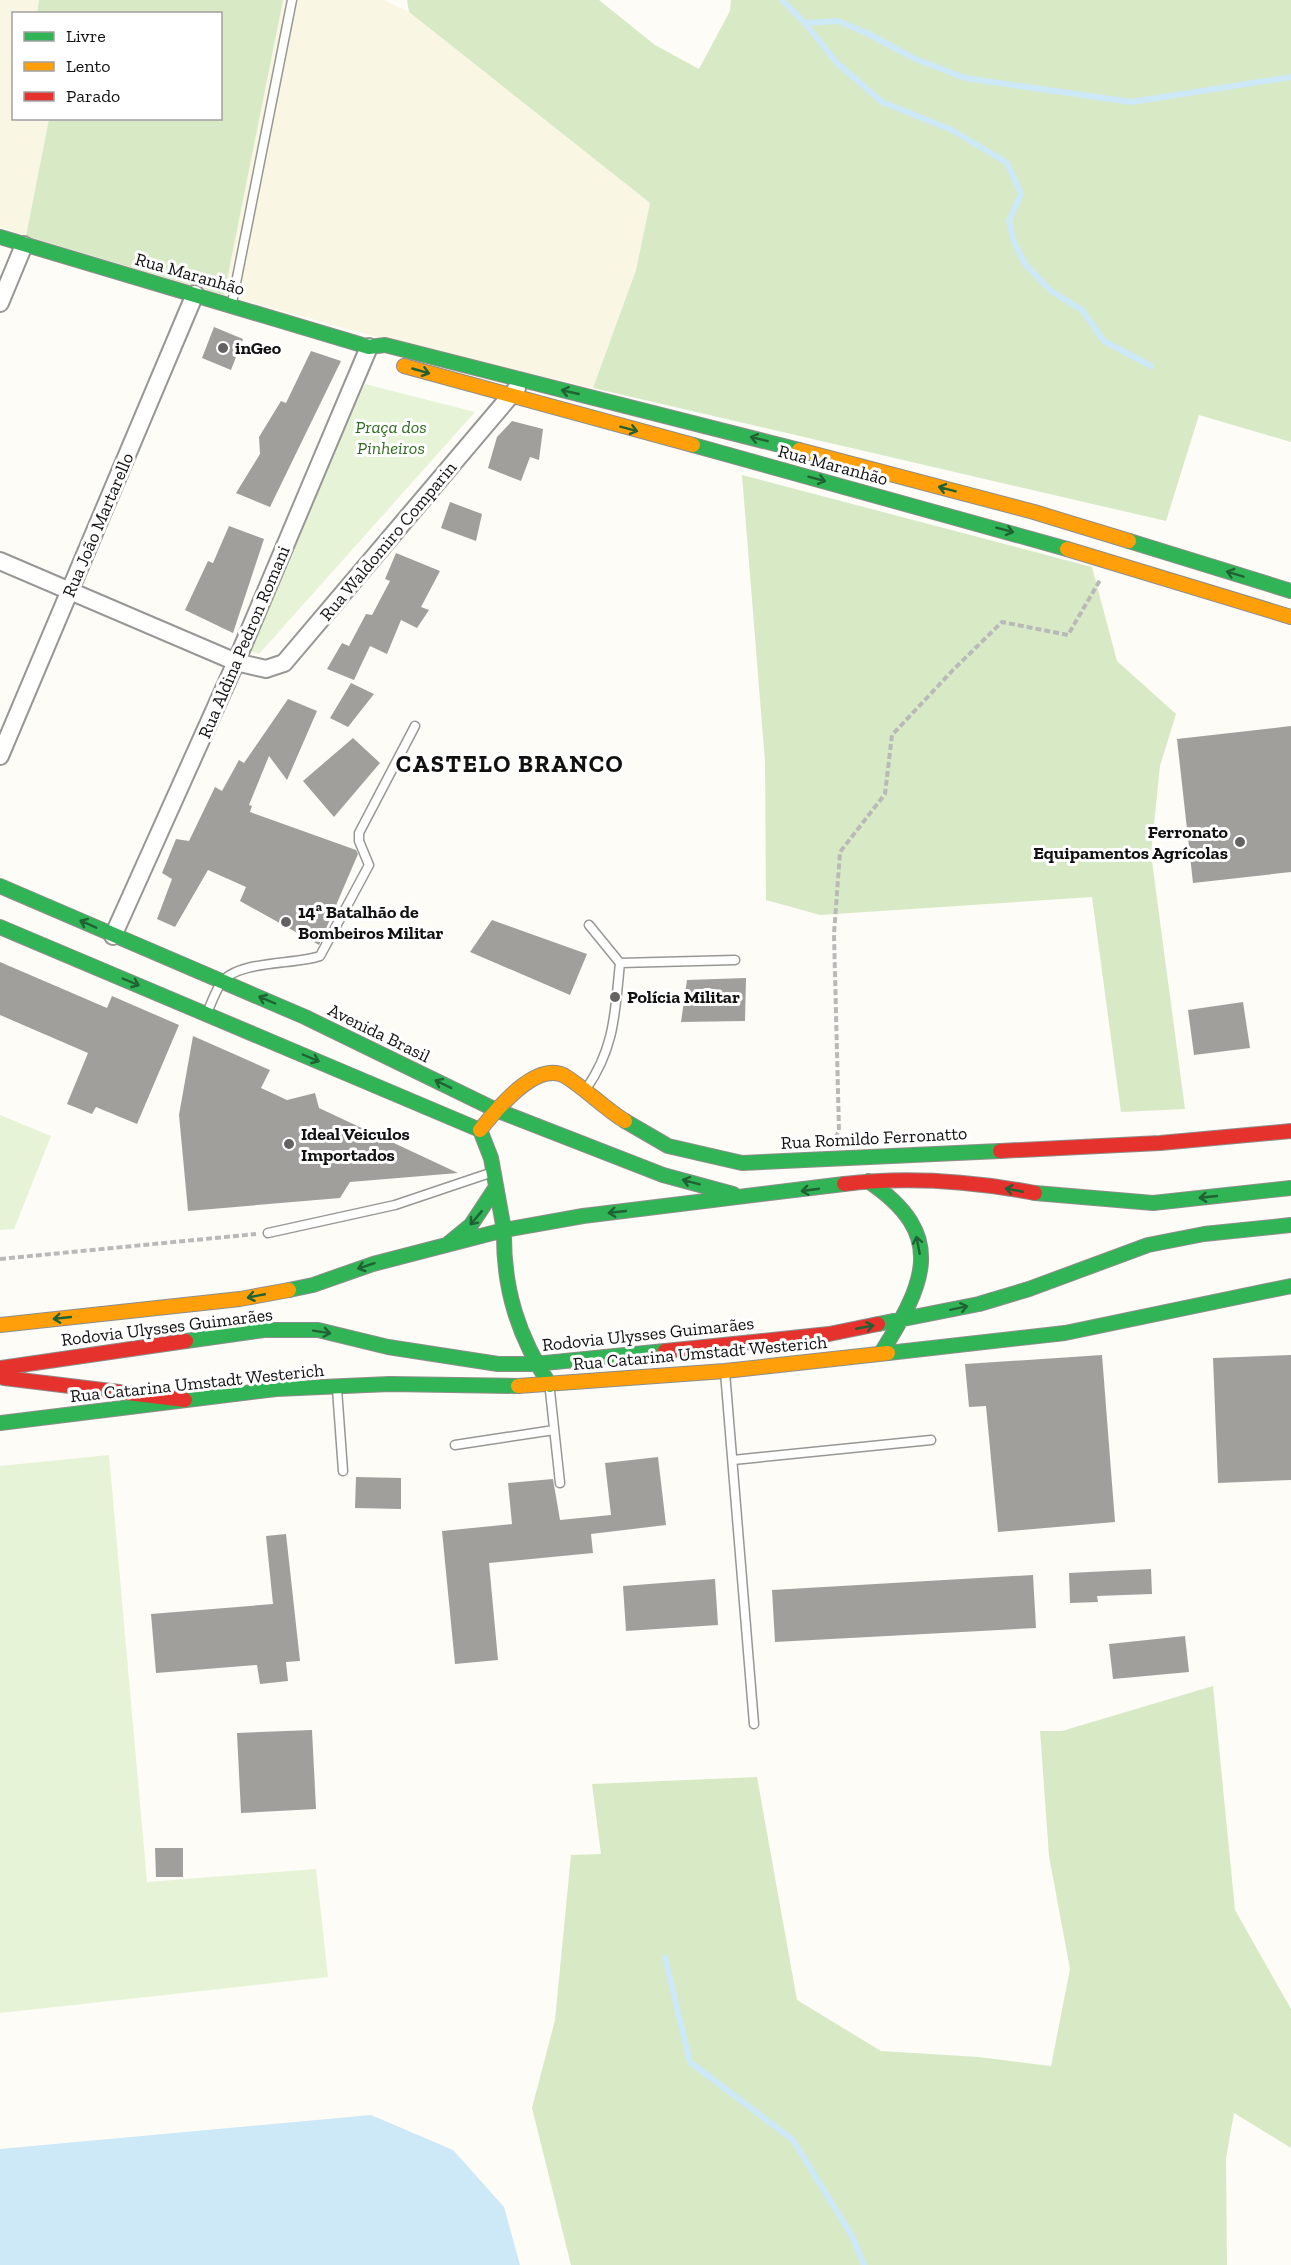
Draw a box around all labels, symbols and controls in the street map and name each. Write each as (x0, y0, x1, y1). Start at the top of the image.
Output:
legend (12, 12, 222, 120)
text: Livre (66, 25, 106, 47)
text: Lento (66, 55, 111, 77)
text: Parado (66, 85, 120, 107)
street label: Rua Maranhão (133, 248, 247, 300)
place label: inGeo (235, 337, 282, 359)
marker: inGeo (216, 341, 230, 355)
one-way arrow (411, 366, 430, 377)
one-way arrow (560, 385, 579, 397)
park label: Praça dos Pinheiros (355, 416, 427, 459)
one-way arrow (619, 424, 638, 435)
one-way arrow (750, 433, 769, 445)
street label: Rua Maranhão (776, 440, 890, 490)
street label: Rua João Martarello (58, 449, 138, 601)
street label: Rua Waldomiro Comparin (315, 456, 462, 625)
one-way arrow (807, 474, 826, 486)
one-way arrow (938, 483, 957, 494)
one-way arrow (995, 525, 1014, 537)
street label: Rua Aldina Pedron Romani (193, 542, 295, 742)
one-way arrow (1226, 568, 1245, 579)
district label: CASTELO BRANCO (396, 749, 624, 778)
place label: Ferronato Equipamentos Agrícolas (1033, 821, 1229, 864)
marker: Ferronato Equipamentos Agrícolas (1233, 835, 1247, 849)
place label: 14ª Batalhão de Bombeiros Militar (298, 901, 444, 944)
marker: 14ª Batalhão de Bombeiros Militar (279, 915, 293, 929)
one-way arrow (79, 918, 97, 929)
one-way arrow (122, 977, 140, 988)
place label: Polícia Militar (627, 986, 740, 1008)
marker: Polícia Militar (608, 990, 622, 1004)
one-way arrow (259, 994, 277, 1006)
street label: Avenida Brasil (324, 999, 434, 1067)
one-way arrow (301, 1053, 320, 1064)
one-way arrow (435, 1077, 453, 1089)
street label: Rua Romildo Ferronatto (780, 1122, 968, 1154)
place label: Ideal Veiculos Importados (301, 1123, 410, 1166)
marker: Ideal Veiculos Importados (282, 1137, 296, 1151)
one-way arrow (681, 1176, 700, 1188)
one-way arrow (801, 1184, 821, 1195)
one-way arrow (1005, 1184, 1024, 1195)
one-way arrow (1199, 1192, 1218, 1203)
one-way arrow (607, 1207, 627, 1218)
one-way arrow (469, 1210, 483, 1225)
one-way arrow (912, 1236, 923, 1255)
one-way arrow (357, 1261, 376, 1272)
one-way arrow (246, 1291, 266, 1302)
one-way arrow (948, 1302, 968, 1313)
street label: Rodovia Ulysses Guimarães (60, 1303, 274, 1351)
street label: Rodovia Ulysses Guimarães (541, 1312, 755, 1356)
one-way arrow (53, 1313, 72, 1324)
one-way arrow (854, 1321, 874, 1332)
one-way arrow (312, 1327, 331, 1338)
street label: Rua Catarina Umstadt Westerich (572, 1331, 828, 1375)
street label: Rua Catarina Umstadt Westerich (69, 1359, 325, 1407)

